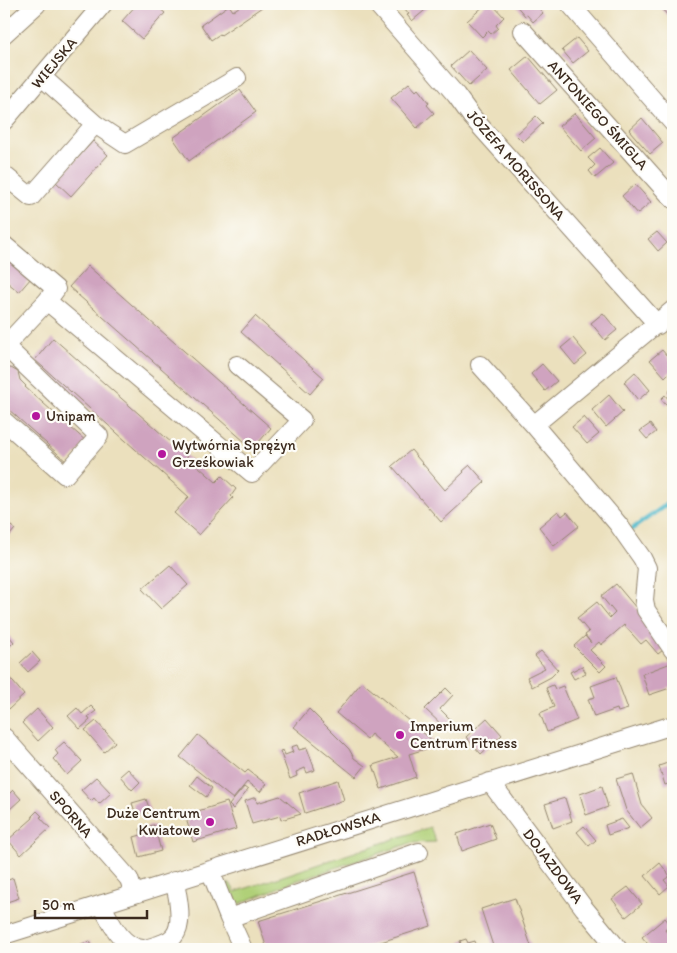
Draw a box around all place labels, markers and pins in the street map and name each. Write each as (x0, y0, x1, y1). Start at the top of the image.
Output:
place label: Unipam (46, 407, 96, 425)
marker: Unipam (30, 410, 42, 422)
place label: Wytwórnia Sprężyn Grześkowiak (172, 436, 296, 471)
marker: Wytwórnia Sprężyn Grześkowiak (156, 448, 168, 460)
place label: Imperium Centrum Fitness (410, 717, 517, 752)
marker: Imperium Centrum Fitness (394, 729, 406, 741)
place label: Duże Centrum Kwiatowe (106, 804, 200, 839)
marker: Duże Centrum Kwiatowe (204, 816, 216, 828)

